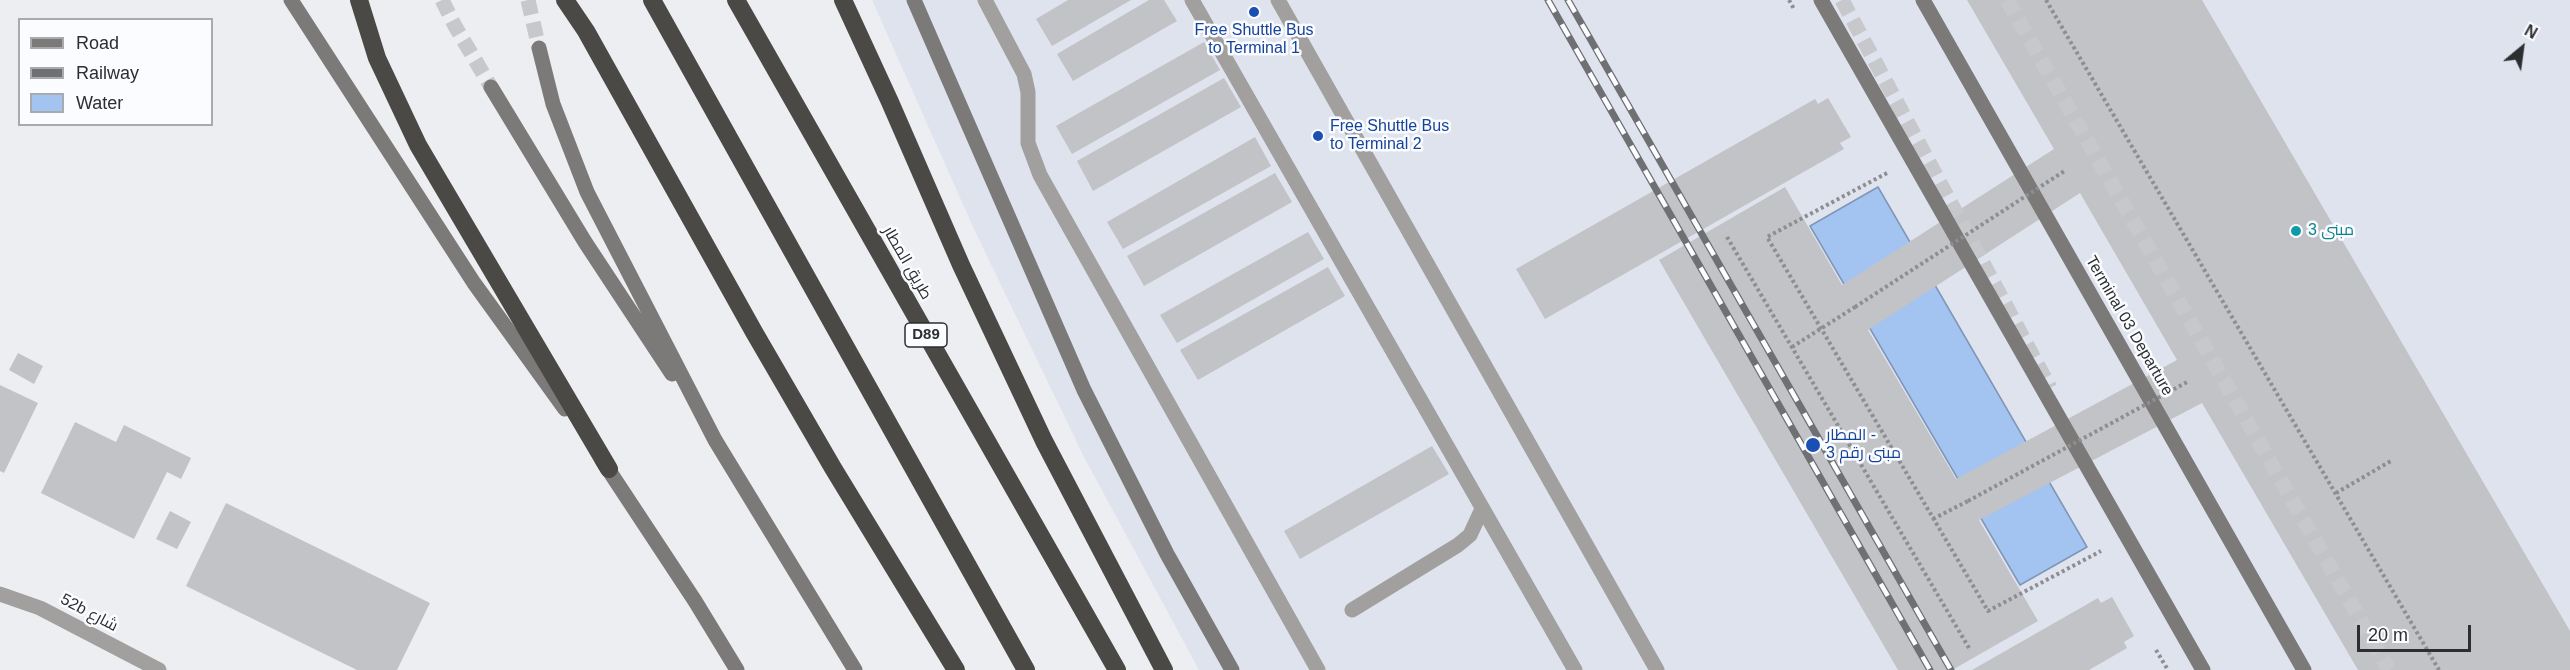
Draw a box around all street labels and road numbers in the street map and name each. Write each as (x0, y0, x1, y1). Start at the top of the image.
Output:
street label: طريق المطار (878, 223, 936, 303)
street label: Terminal 03 Departure (2081, 253, 2177, 399)
road number: D89 (905, 323, 947, 347)
street label: 52b شارع (57, 590, 121, 636)

